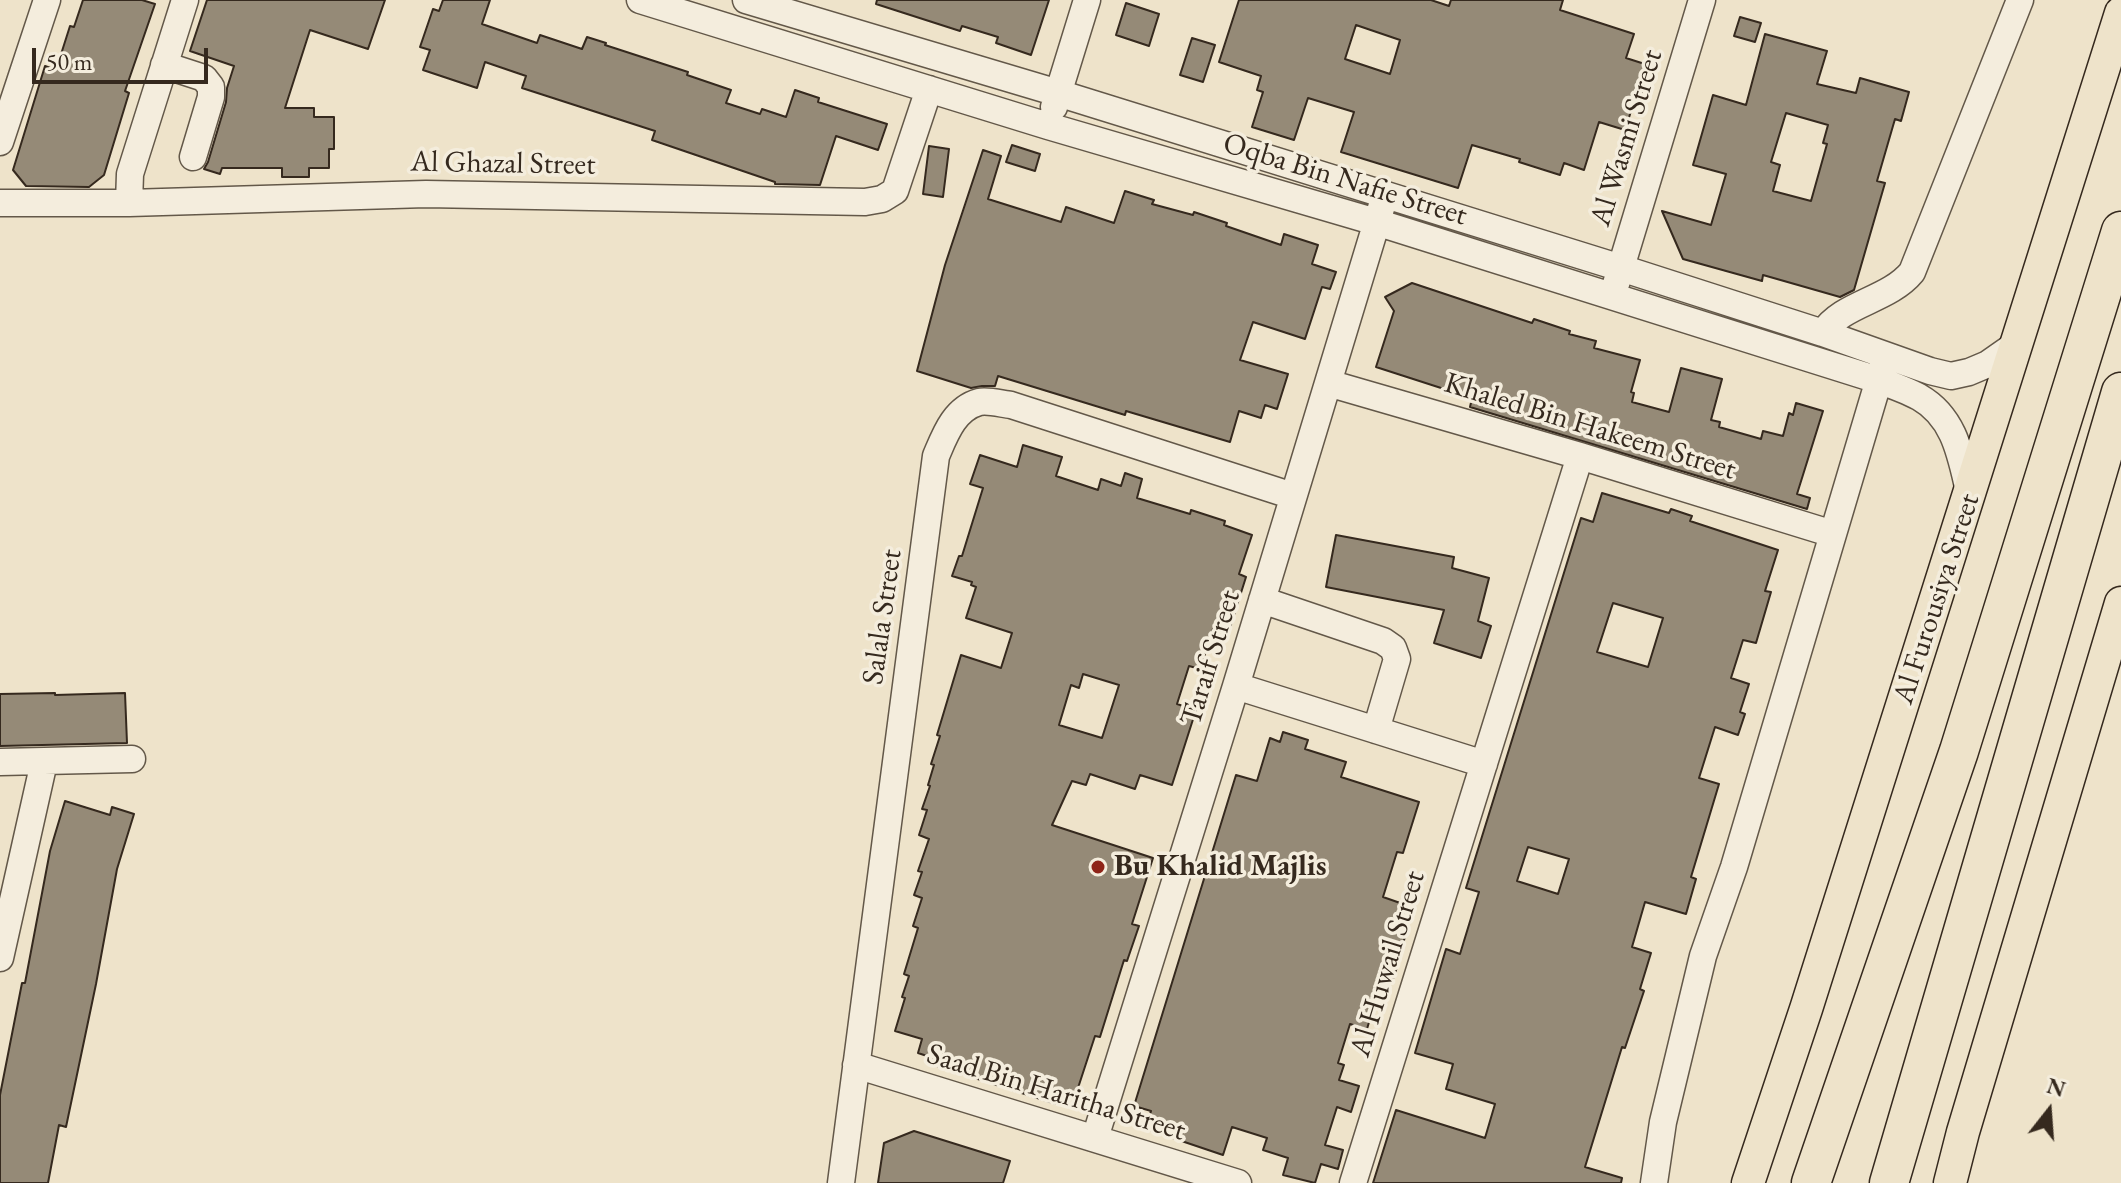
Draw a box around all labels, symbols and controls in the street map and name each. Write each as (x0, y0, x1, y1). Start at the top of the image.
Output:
scale bar (36, 32, 212, 82)
street label: Al Wasmi Street (1583, 45, 1671, 231)
text: 50 m (46, 46, 93, 77)
street label: Oqba Bin Nafie Street (1219, 126, 1471, 234)
street label: Al Ghazal Street (410, 144, 596, 184)
street label: Khaled Bin Hakeem Street (1440, 365, 1740, 489)
street label: Al Furousiya Street (1886, 489, 1988, 709)
street label: Salala Street (856, 547, 910, 687)
street label: Taraif Street (1173, 586, 1249, 730)
place label: Bu Khalid Majlis (1114, 849, 1326, 885)
marker: Bu Khalid Majlis (1089, 858, 1107, 876)
street label: Al Huwail Street (1343, 867, 1433, 1061)
street label: Saad Bin Haritha Street (922, 1037, 1190, 1149)
north arrow (2009, 1071, 2089, 1151)
text: N (2043, 1071, 2069, 1104)

